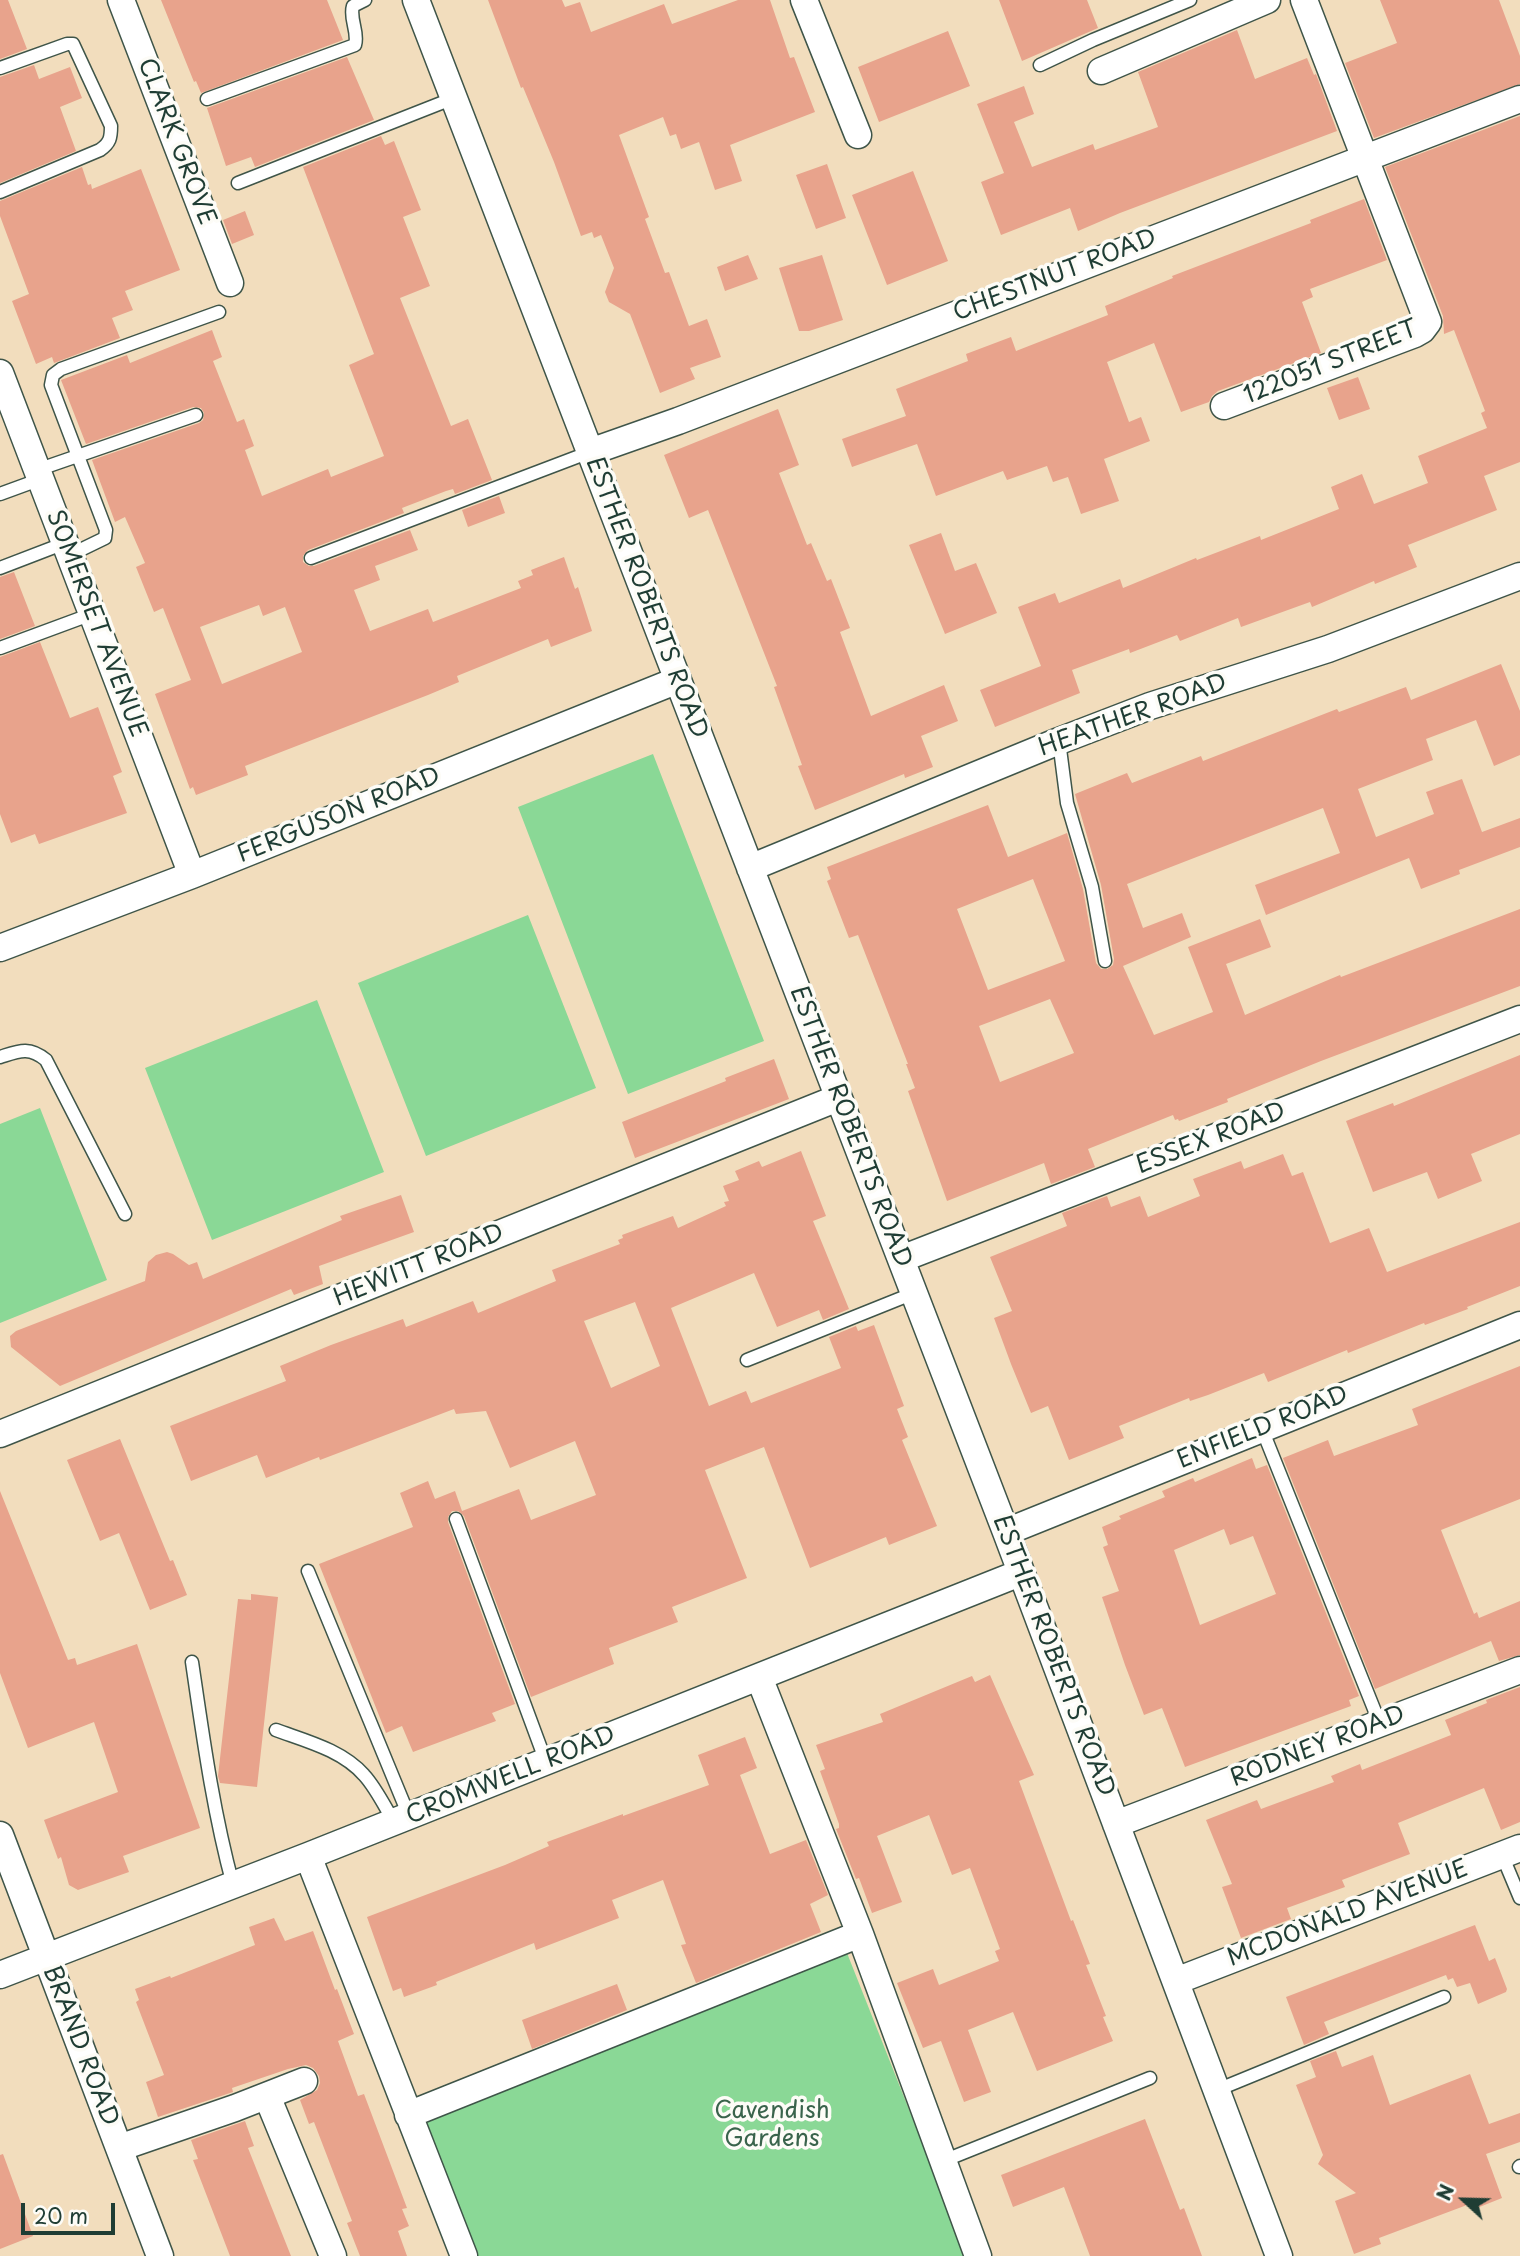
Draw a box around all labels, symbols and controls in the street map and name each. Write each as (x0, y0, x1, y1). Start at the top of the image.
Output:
street label: CLARK GROVE (131, 55, 221, 229)
street label: CHESTNUT ROAD (949, 224, 1161, 328)
street label: 122051 STREET (1240, 315, 1422, 411)
street label: ESTHER ROBERTS ROAD (579, 453, 713, 743)
street label: SOMERSET AVENUE (39, 506, 153, 742)
street label: HEATHER ROAD (1035, 669, 1231, 763)
street label: FERGUSON ROAD (233, 762, 445, 870)
street label: ESTHER ROBERTS ROAD (783, 982, 917, 1272)
street label: ESSEX ROAD (1132, 1097, 1290, 1181)
street label: HEWITT ROAD (330, 1219, 508, 1313)
street label: ENFIELD ROAD (1173, 1381, 1353, 1475)
street label: ESTHER ROBERTS ROAD (986, 1511, 1120, 1801)
street label: RODNEY ROAD (1227, 1701, 1409, 1793)
street label: CROMWELL ROAD (402, 1721, 620, 1831)
street label: MCDONALD AVENUE (1224, 1855, 1472, 1973)
street label: BRAND ROAD (36, 1962, 124, 2130)
park label: Cavendish Gardens (714, 2097, 830, 2153)
north arrow (1429, 2165, 1499, 2235)
text: N (1429, 2180, 1460, 2204)
scale bar (24, 2190, 119, 2234)
text: 20 m (34, 2199, 88, 2231)

